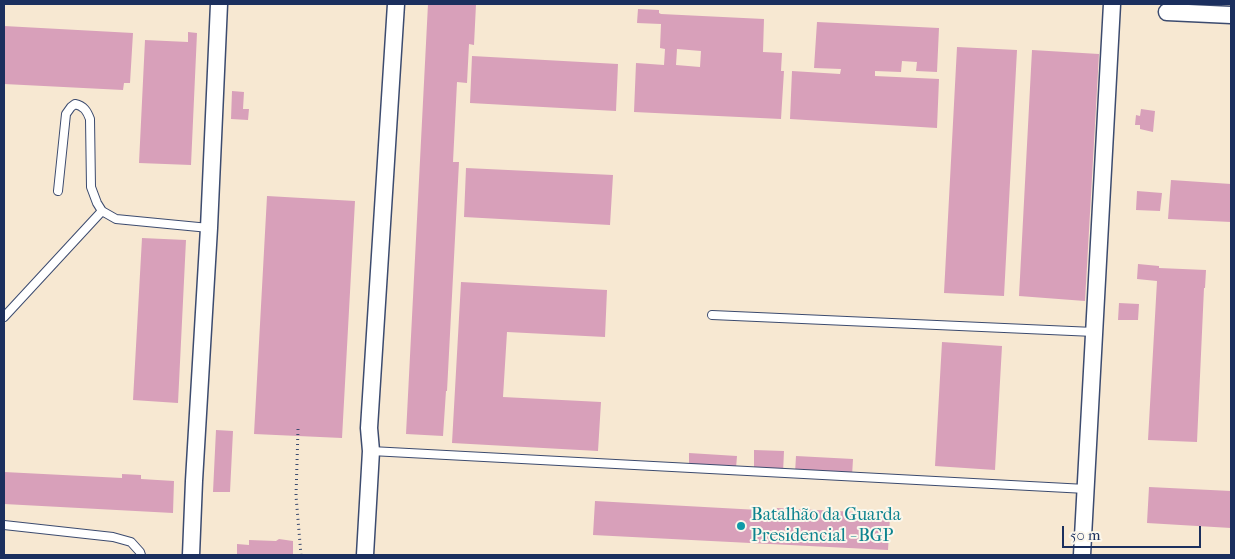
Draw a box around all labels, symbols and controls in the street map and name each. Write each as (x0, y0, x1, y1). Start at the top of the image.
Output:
place label: Batalhão da Guarda Presidencial - BGP (751, 505, 901, 548)
scale bar (1065, 516, 1204, 548)
marker: Batalhão da Guarda Presidencial - BGP (735, 520, 747, 532)
text: 50 m (1070, 526, 1100, 544)

